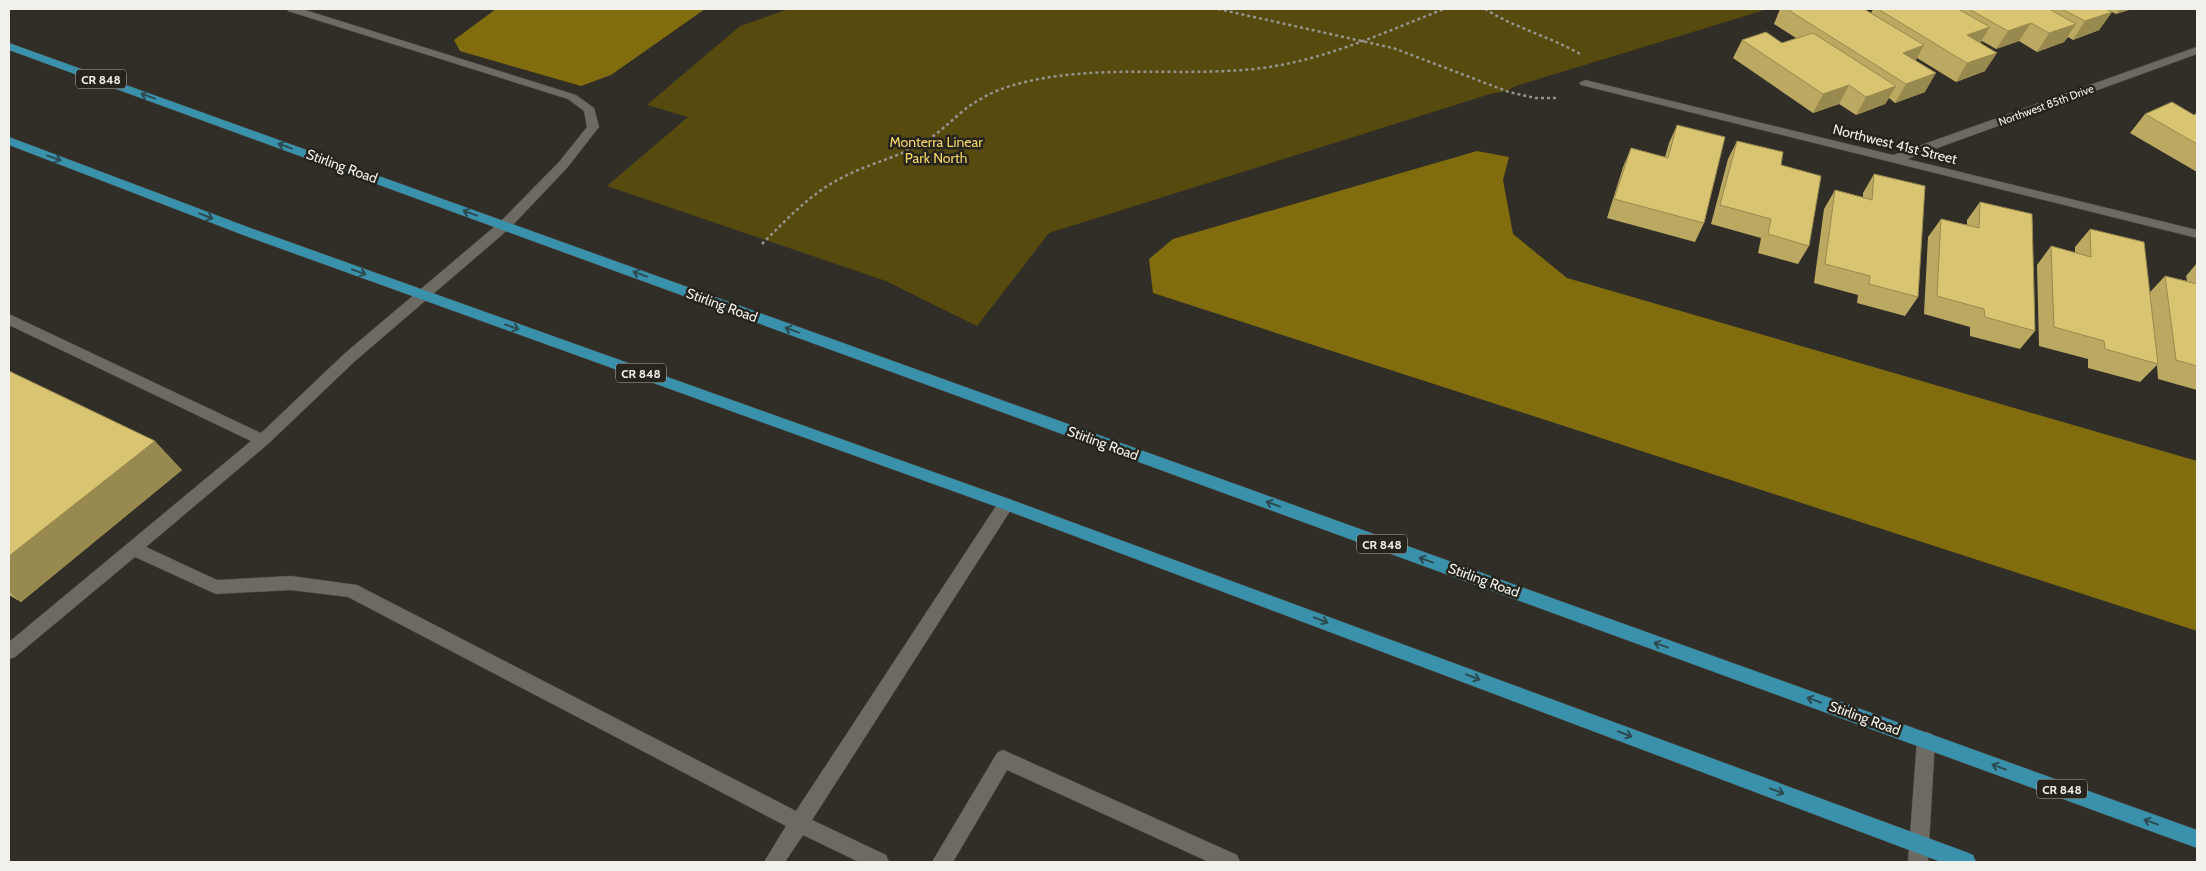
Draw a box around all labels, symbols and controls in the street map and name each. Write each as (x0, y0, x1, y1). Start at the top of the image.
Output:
road number: CR 848 (76, 70, 126, 88)
street label: Northwest 85th Drive (1996, 81, 2096, 129)
one-way arrow (140, 91, 156, 100)
street label: Northwest 41st Street (1831, 120, 1959, 168)
park label: Monterra Linear Park North (889, 133, 983, 167)
one-way arrow (278, 141, 293, 150)
street label: Stirling Road (304, 145, 380, 187)
one-way arrow (46, 154, 61, 163)
one-way arrow (463, 208, 479, 217)
one-way arrow (198, 212, 213, 221)
one-way arrow (351, 268, 366, 277)
one-way arrow (632, 269, 648, 278)
street label: Stirling Road (684, 284, 760, 326)
one-way arrow (504, 323, 519, 332)
one-way arrow (785, 325, 800, 334)
road number: CR 848 (616, 363, 666, 382)
street label: Stirling Road (1065, 422, 1141, 464)
one-way arrow (1266, 499, 1282, 508)
road number: CR 848 (1357, 534, 1407, 554)
one-way arrow (1419, 555, 1435, 564)
street label: Stirling Road (1446, 559, 1522, 601)
one-way arrow (1312, 616, 1328, 625)
one-way arrow (1654, 640, 1670, 649)
one-way arrow (1465, 673, 1480, 682)
one-way arrow (1807, 695, 1822, 704)
street label: Stirling Road (1827, 697, 1903, 739)
one-way arrow (1617, 730, 1632, 739)
one-way arrow (1991, 762, 2007, 771)
road number: CR 848 (2037, 780, 2087, 799)
one-way arrow (1769, 787, 1784, 796)
one-way arrow (2144, 817, 2160, 826)

